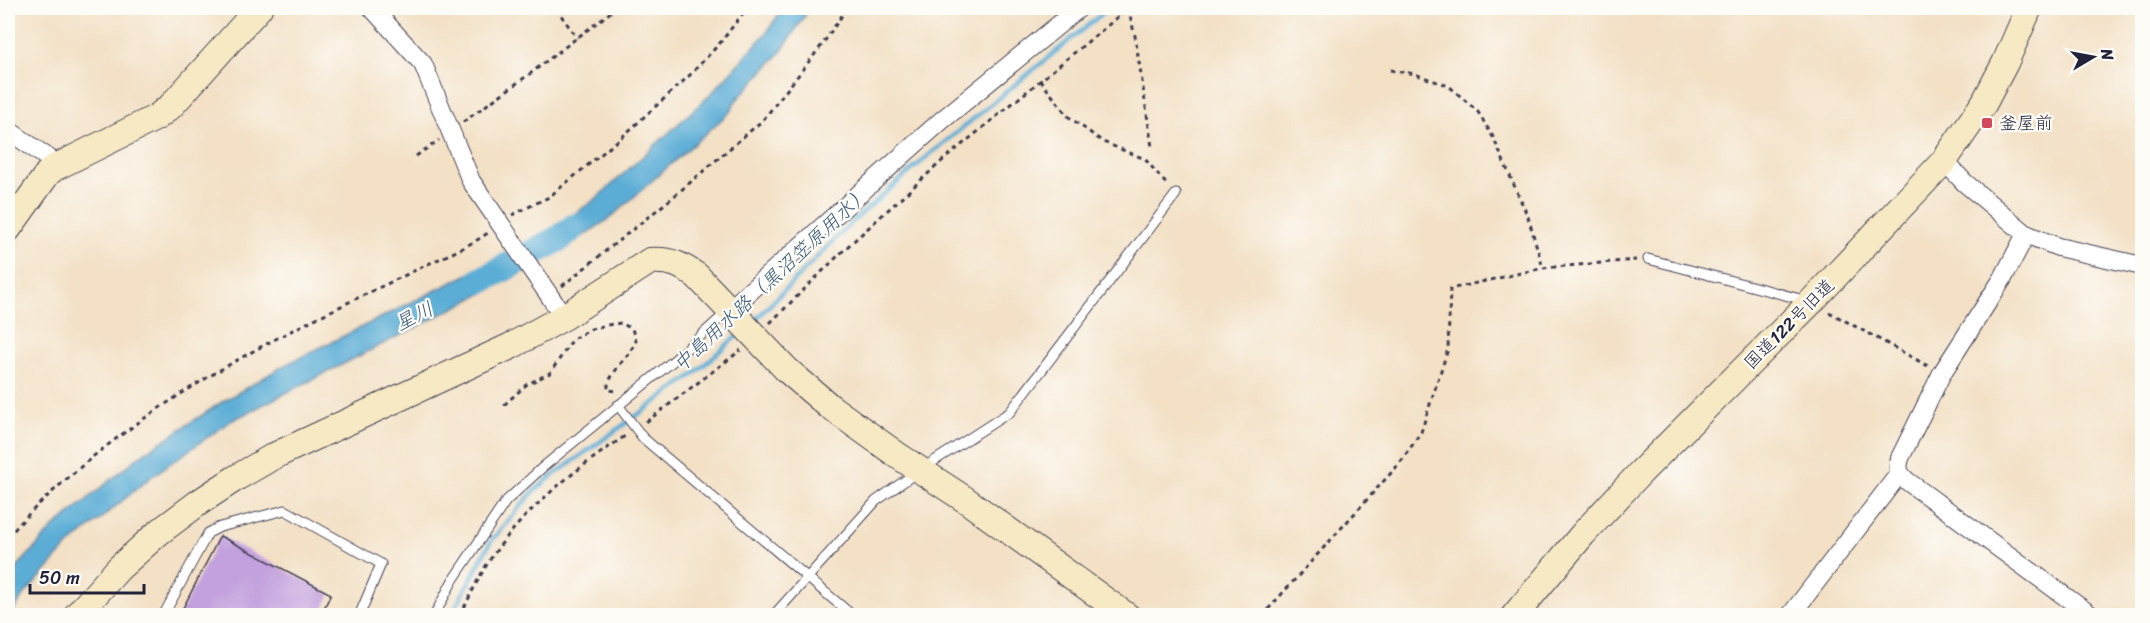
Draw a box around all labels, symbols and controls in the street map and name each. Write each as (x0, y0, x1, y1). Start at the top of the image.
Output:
north arrow (2063, 27, 2123, 87)
text: N (2092, 46, 2123, 63)
place label: 釜屋前 (1999, 107, 2053, 139)
marker: 釜屋前 (1980, 116, 1994, 130)
water label: 中島用水路（黒沼笠原用水） (664, 178, 878, 381)
street label: 国道122号旧道 (1736, 271, 1842, 377)
water label: 星川 (388, 292, 440, 341)
scale bar (30, 557, 144, 595)
text: 50 m (39, 562, 80, 594)

